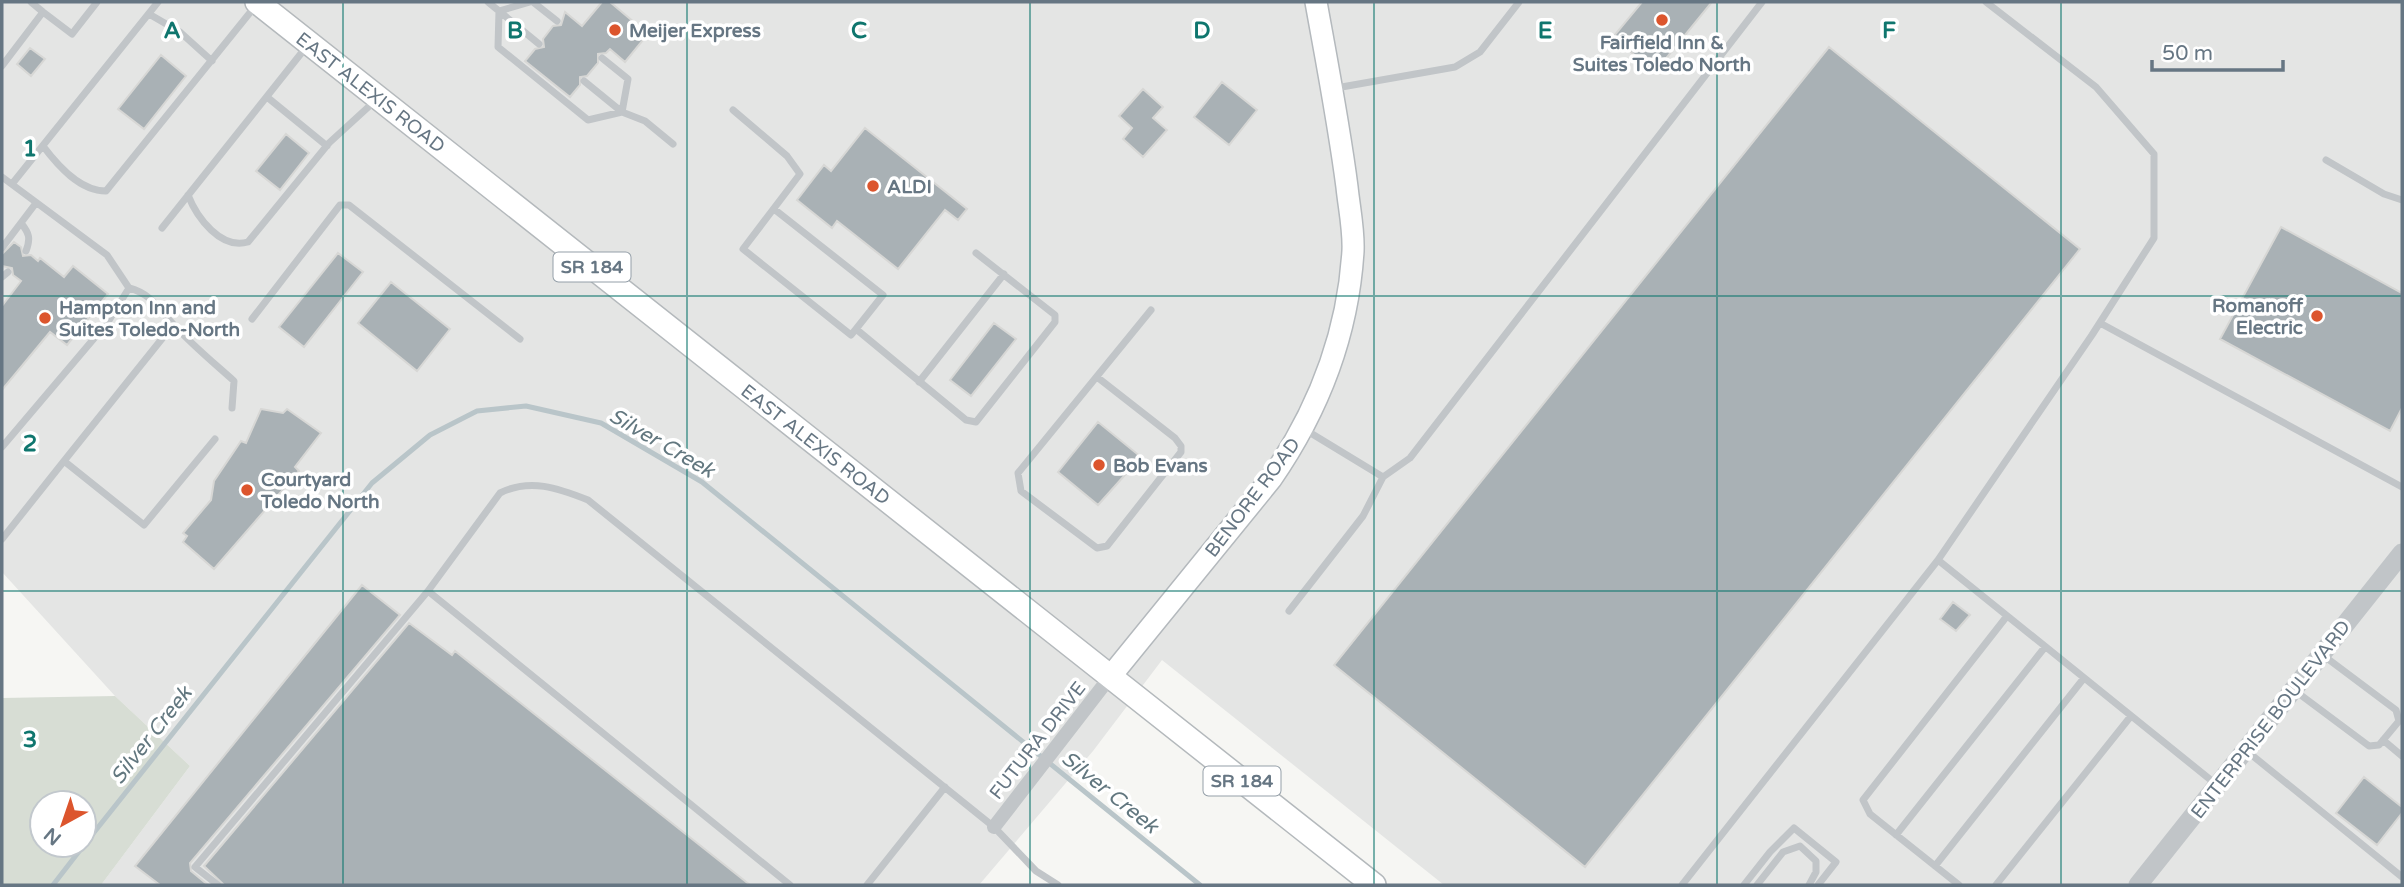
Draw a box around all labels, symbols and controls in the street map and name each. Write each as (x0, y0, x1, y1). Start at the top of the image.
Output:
marker: Fairfield Inn & Suites Toledo North (1654, 12, 1670, 28)
text: A (163, 17, 181, 45)
text: B (507, 17, 523, 45)
text: C (851, 17, 867, 45)
text: D (1193, 17, 1211, 45)
text: E (1538, 17, 1552, 45)
text: F (1882, 17, 1896, 45)
place label: Meijer Express (629, 20, 761, 43)
marker: Meijer Express (607, 22, 623, 38)
street label: EAST ALEXIS ROAD (292, 28, 449, 158)
scale bar (2152, 28, 2283, 72)
place label: Fairfield Inn & Suites Toledo North (1573, 32, 1751, 76)
text: 50 m (2162, 41, 2213, 66)
text: 1 (23, 135, 37, 163)
place label: ALDI (887, 176, 932, 198)
marker: ALDI (865, 178, 881, 194)
road number: SR 184 (554, 253, 630, 282)
place label: Romanoff Electric (2212, 295, 2304, 339)
place label: Hampton Inn and Suites Toledo-North (59, 297, 240, 341)
marker: Romanoff Electric (2309, 308, 2325, 324)
marker: Hampton Inn and Suites Toledo-North (37, 310, 53, 326)
street label: EAST ALEXIS ROAD (737, 380, 894, 510)
water label: Silver Creek (605, 403, 720, 484)
text: 2 (23, 430, 37, 458)
street label: BENORE ROAD (1201, 434, 1305, 562)
place label: Bob Evans (1113, 455, 1208, 477)
marker: Bob Evans (1091, 457, 1107, 473)
place label: Courtyard Toledo North (260, 469, 380, 513)
marker: Courtyard Toledo North (239, 482, 255, 498)
street label: ENTERPRISE BOULEVARD (2187, 616, 2355, 823)
street label: FUTURA DRIVE (985, 677, 1091, 804)
water label: Silver Creek (106, 680, 198, 789)
text: 3 (23, 726, 37, 754)
water label: Silver Creek (1056, 746, 1164, 840)
road number: SR 184 (1204, 766, 1280, 796)
north arrow (28, 789, 98, 859)
text: N (40, 823, 66, 850)

